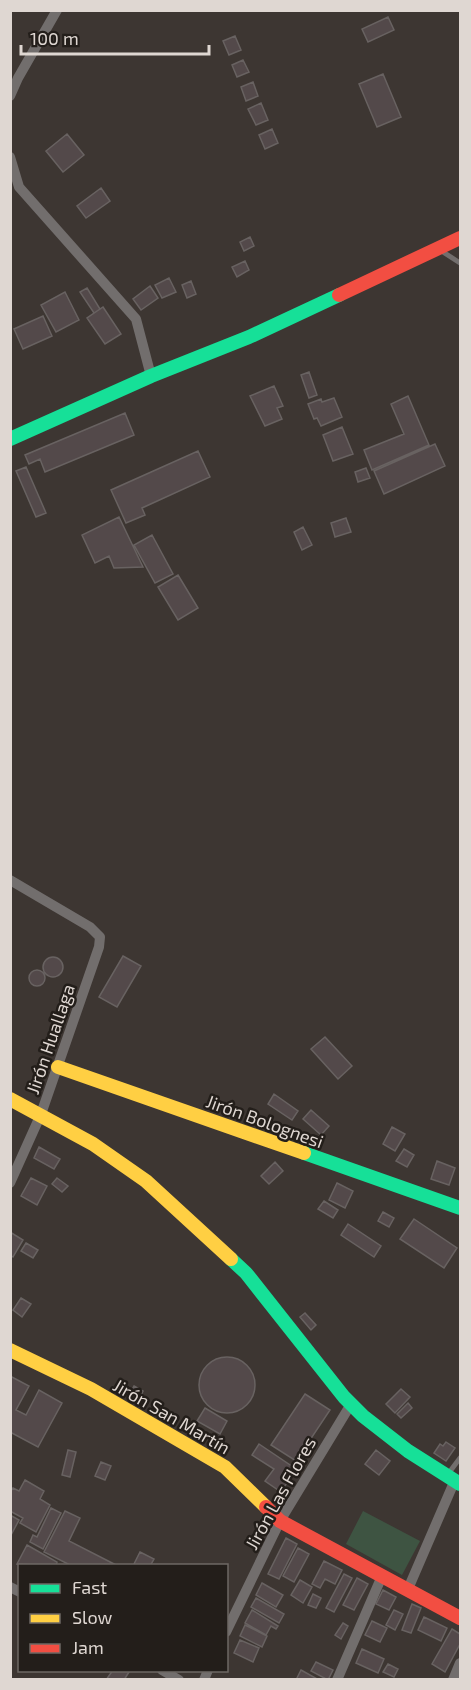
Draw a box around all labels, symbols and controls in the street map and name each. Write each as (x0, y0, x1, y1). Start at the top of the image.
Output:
scale bar (21, 18, 208, 56)
text: 100 m (30, 27, 79, 49)
street label: Jirón Huallaga (21, 981, 79, 1097)
street label: Jirón Bolognesi (203, 1090, 327, 1152)
street label: Jirón San Martín (110, 1374, 234, 1458)
street label: Jirón Las Flores (240, 1433, 320, 1553)
legend (18, 1564, 228, 1672)
text: Fast (72, 1576, 107, 1598)
text: Slow (72, 1606, 113, 1628)
text: Jam (72, 1636, 104, 1658)

